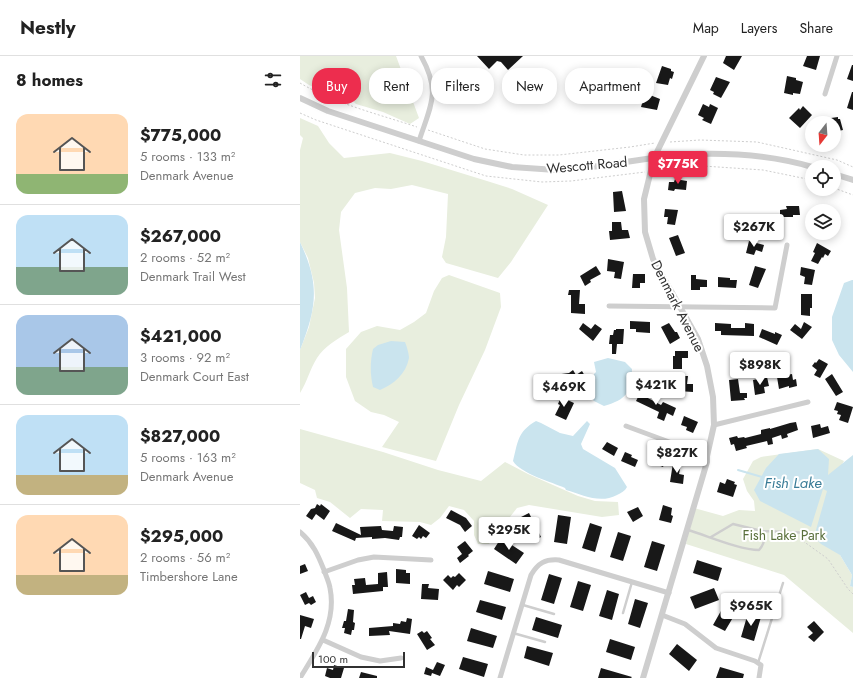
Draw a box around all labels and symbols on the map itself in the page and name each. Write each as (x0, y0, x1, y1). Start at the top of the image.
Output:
north arrow (805, 116, 841, 152)
pin: $775K (650, 151, 706, 185)
street label: Wescott Road (546, 152, 628, 178)
pin: $267K (726, 214, 782, 248)
street label: Denmark Avenue (646, 257, 710, 355)
pin: $898K (732, 352, 788, 386)
pin: $421K (628, 372, 684, 406)
pin: $469K (536, 374, 592, 408)
pin: $827K (649, 440, 705, 474)
water label: Fish Lake (764, 472, 822, 494)
pin: $295K (481, 517, 537, 551)
park label: Fish Lake Park (742, 525, 826, 545)
pin: $965K (723, 593, 779, 627)
scale bar (312, 650, 405, 669)

